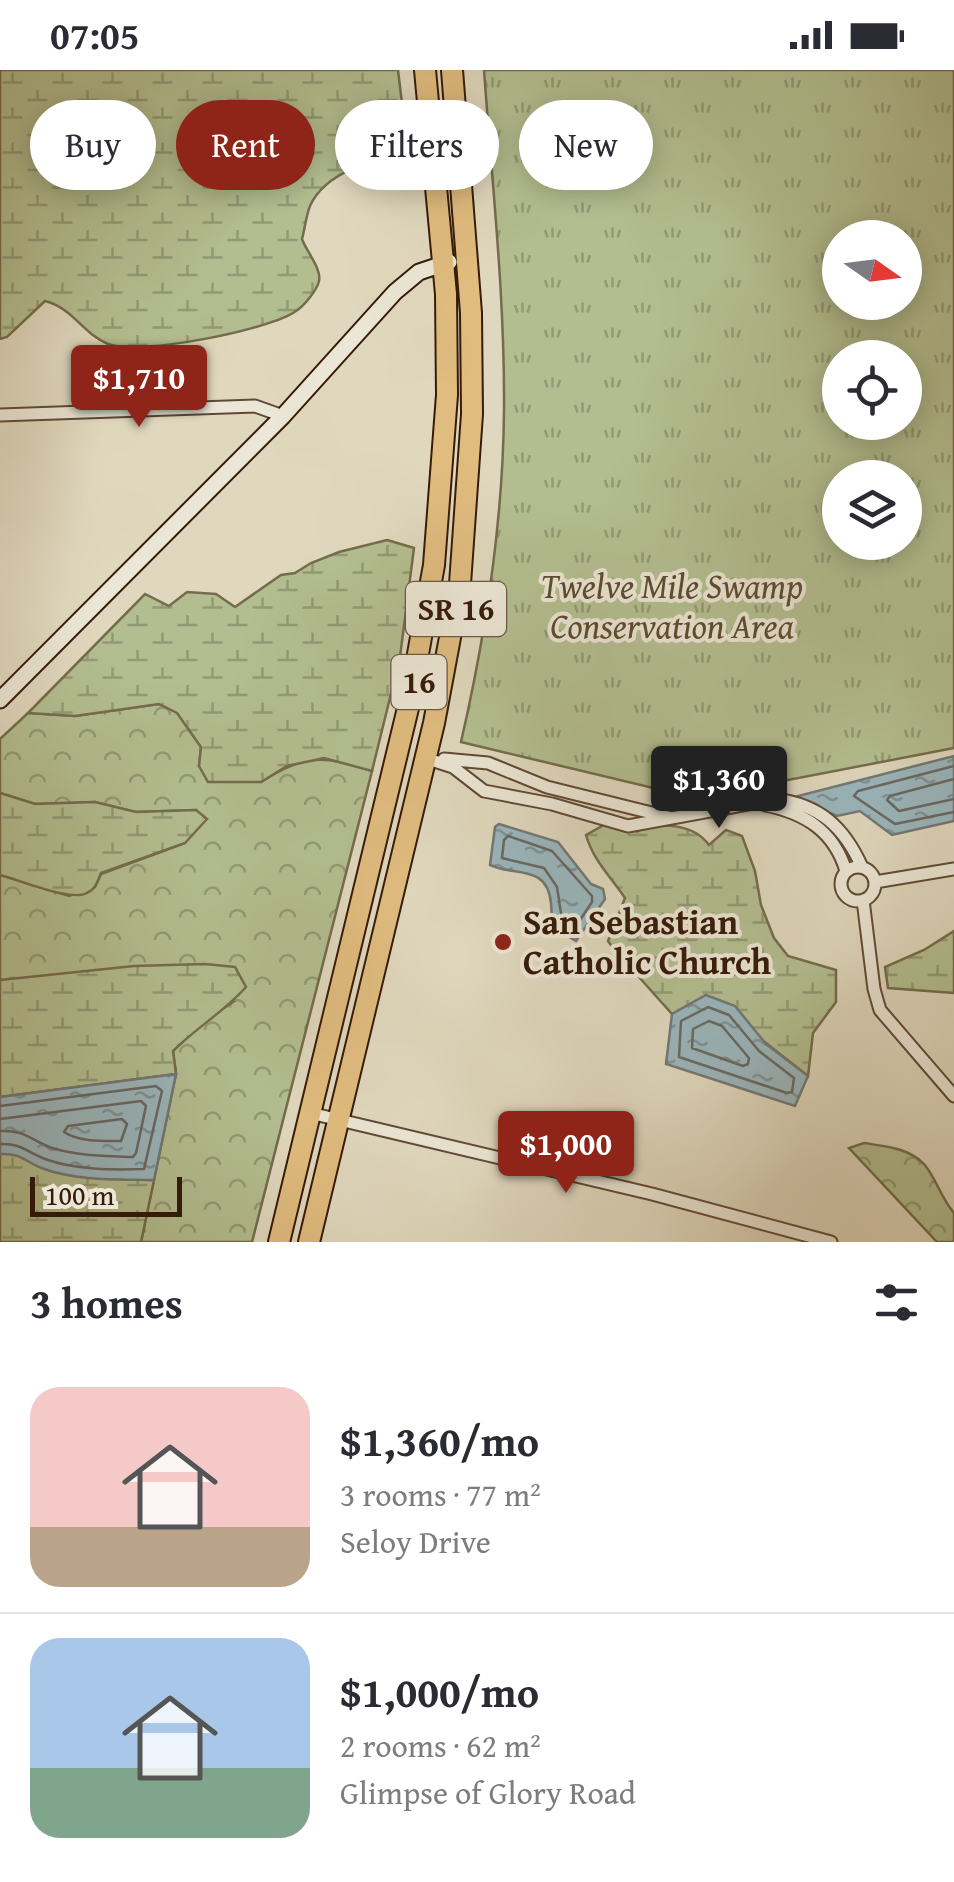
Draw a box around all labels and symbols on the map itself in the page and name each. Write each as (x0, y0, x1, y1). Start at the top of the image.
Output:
north arrow (822, 220, 922, 320)
pin: $1,710 (58, 345, 220, 430)
park label: Twelve Mile Swamp Conservation Area (541, 560, 803, 651)
road number: SR 16 (406, 582, 506, 636)
road number: 16 (392, 655, 446, 709)
pin: $1,360 (638, 746, 800, 831)
place label: San Sebastian Catholic Church (523, 896, 772, 987)
marker: San Sebastian Catholic Church (492, 931, 514, 953)
pin: $1,000 (485, 1111, 647, 1196)
scale bar (30, 1172, 182, 1216)

